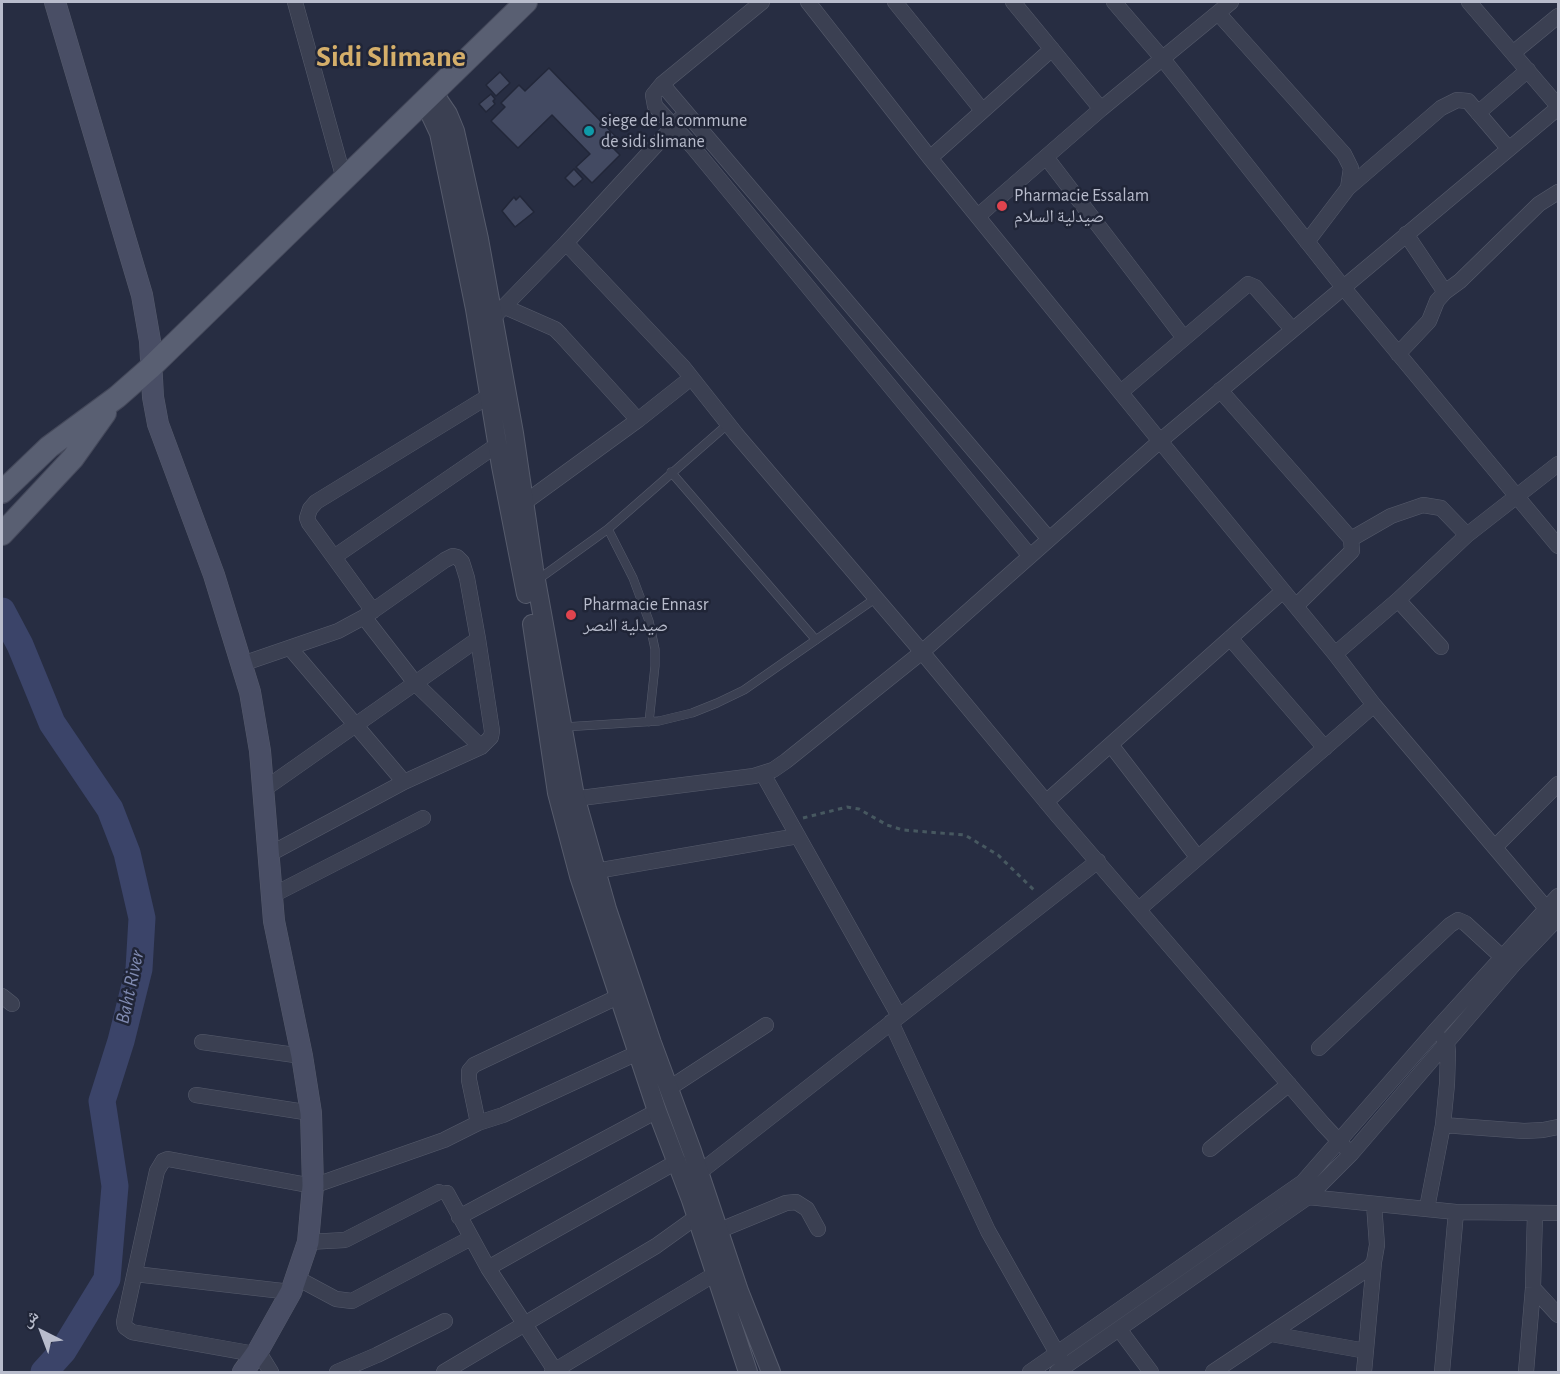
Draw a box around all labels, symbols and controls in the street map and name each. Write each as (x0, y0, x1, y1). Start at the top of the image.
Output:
district label: Sidi Slimane (316, 39, 466, 75)
place label: siege de la commune de sidi slimane (601, 110, 747, 152)
marker: siege de la commune de sidi slimane (582, 124, 596, 138)
place label: Pharmacie Essalam صيدلية السلام (1014, 185, 1149, 228)
marker: Pharmacie Essalam صيدلية السلام (995, 199, 1009, 213)
place label: Pharmacie Ennasr صيدلية النصر (583, 594, 709, 636)
marker: Pharmacie Ennasr صيدلية النصر (564, 608, 578, 622)
water label: Baht River (111, 948, 149, 1026)
north arrow (12, 1302, 72, 1362)
text: ش (18, 1307, 42, 1330)

